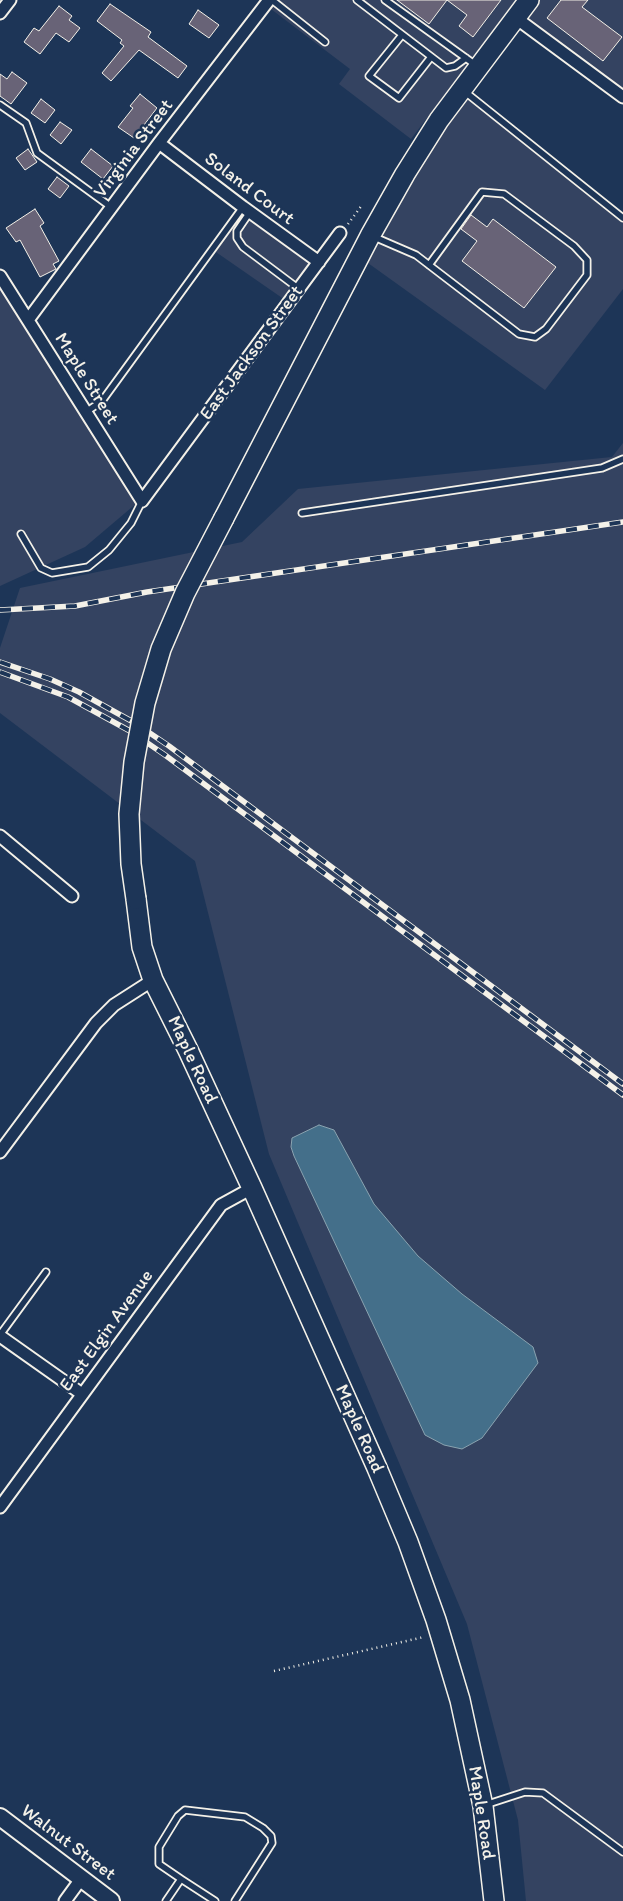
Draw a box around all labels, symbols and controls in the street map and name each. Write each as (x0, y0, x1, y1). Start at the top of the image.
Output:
street label: Virginia Street (89, 95, 179, 203)
street label: Soland Court (199, 148, 299, 230)
street label: East Jackson Street (195, 281, 309, 425)
street label: Maple Street (49, 329, 123, 429)
street label: Maple Road (162, 1012, 222, 1108)
street label: East Elgin Avenue (55, 1266, 159, 1396)
street label: Maple Road (329, 1381, 389, 1477)
street label: Maple Road (462, 1765, 500, 1861)
street label: Walnut Street (16, 1800, 120, 1886)

